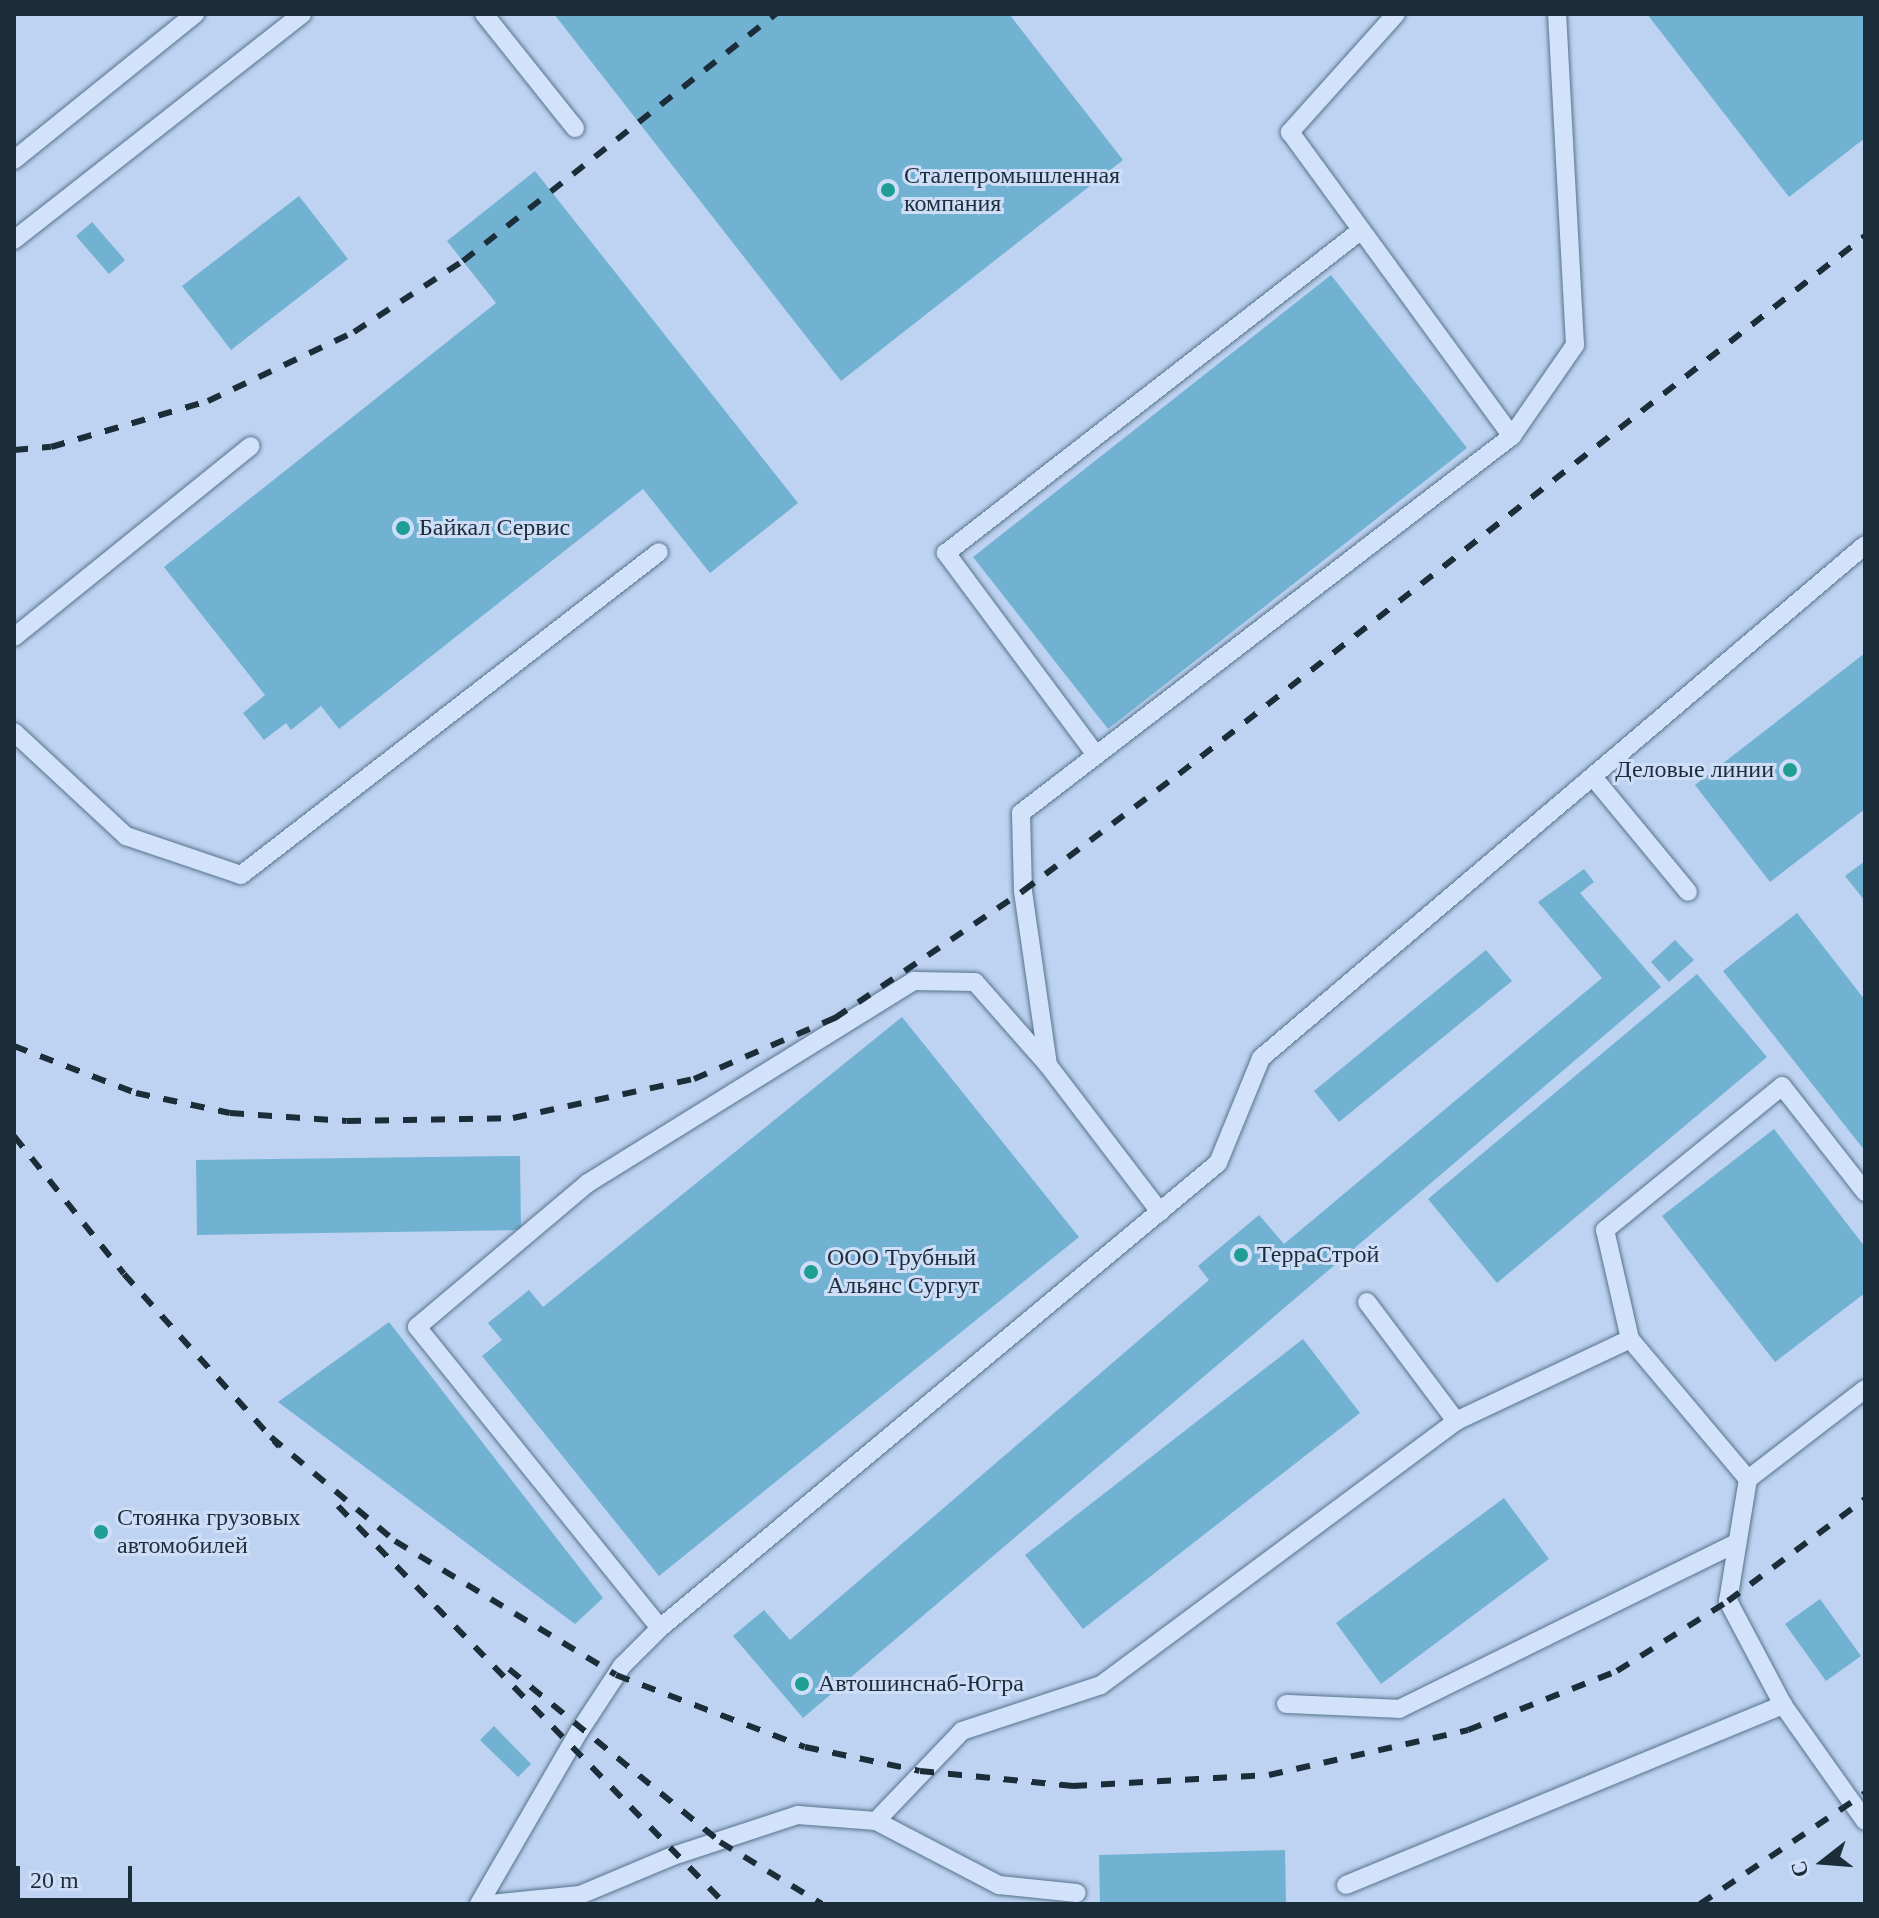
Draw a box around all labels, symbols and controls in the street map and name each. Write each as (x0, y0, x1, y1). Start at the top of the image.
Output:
place label: Сталепромышленная компания (904, 162, 1120, 218)
marker: Сталепромышленная компания (879, 181, 897, 199)
place label: Байкал Сервис (419, 514, 570, 542)
marker: Байкал Сервис (394, 519, 412, 537)
place label: Деловые линии (1615, 756, 1774, 784)
marker: Деловые линии (1781, 761, 1799, 779)
place label: ТерраСтрой (1257, 1241, 1379, 1269)
place label: ООО Трубный Альянс Сургут (827, 1244, 980, 1300)
marker: ТерраСтрой (1232, 1246, 1250, 1264)
marker: ООО Трубный Альянс Сургут (802, 1263, 820, 1281)
place label: Стоянка грузовых автомобилей (117, 1504, 301, 1560)
marker: Стоянка грузовых автомобилей (92, 1523, 110, 1541)
place label: Автошинснаб-Югра (818, 1670, 1024, 1698)
marker: Автошинснаб-Югра (793, 1675, 811, 1693)
north arrow (1783, 1822, 1863, 1902)
scale bar (20, 1850, 136, 1900)
text: С (1785, 1858, 1814, 1880)
text: 20 m (30, 1867, 79, 1893)

